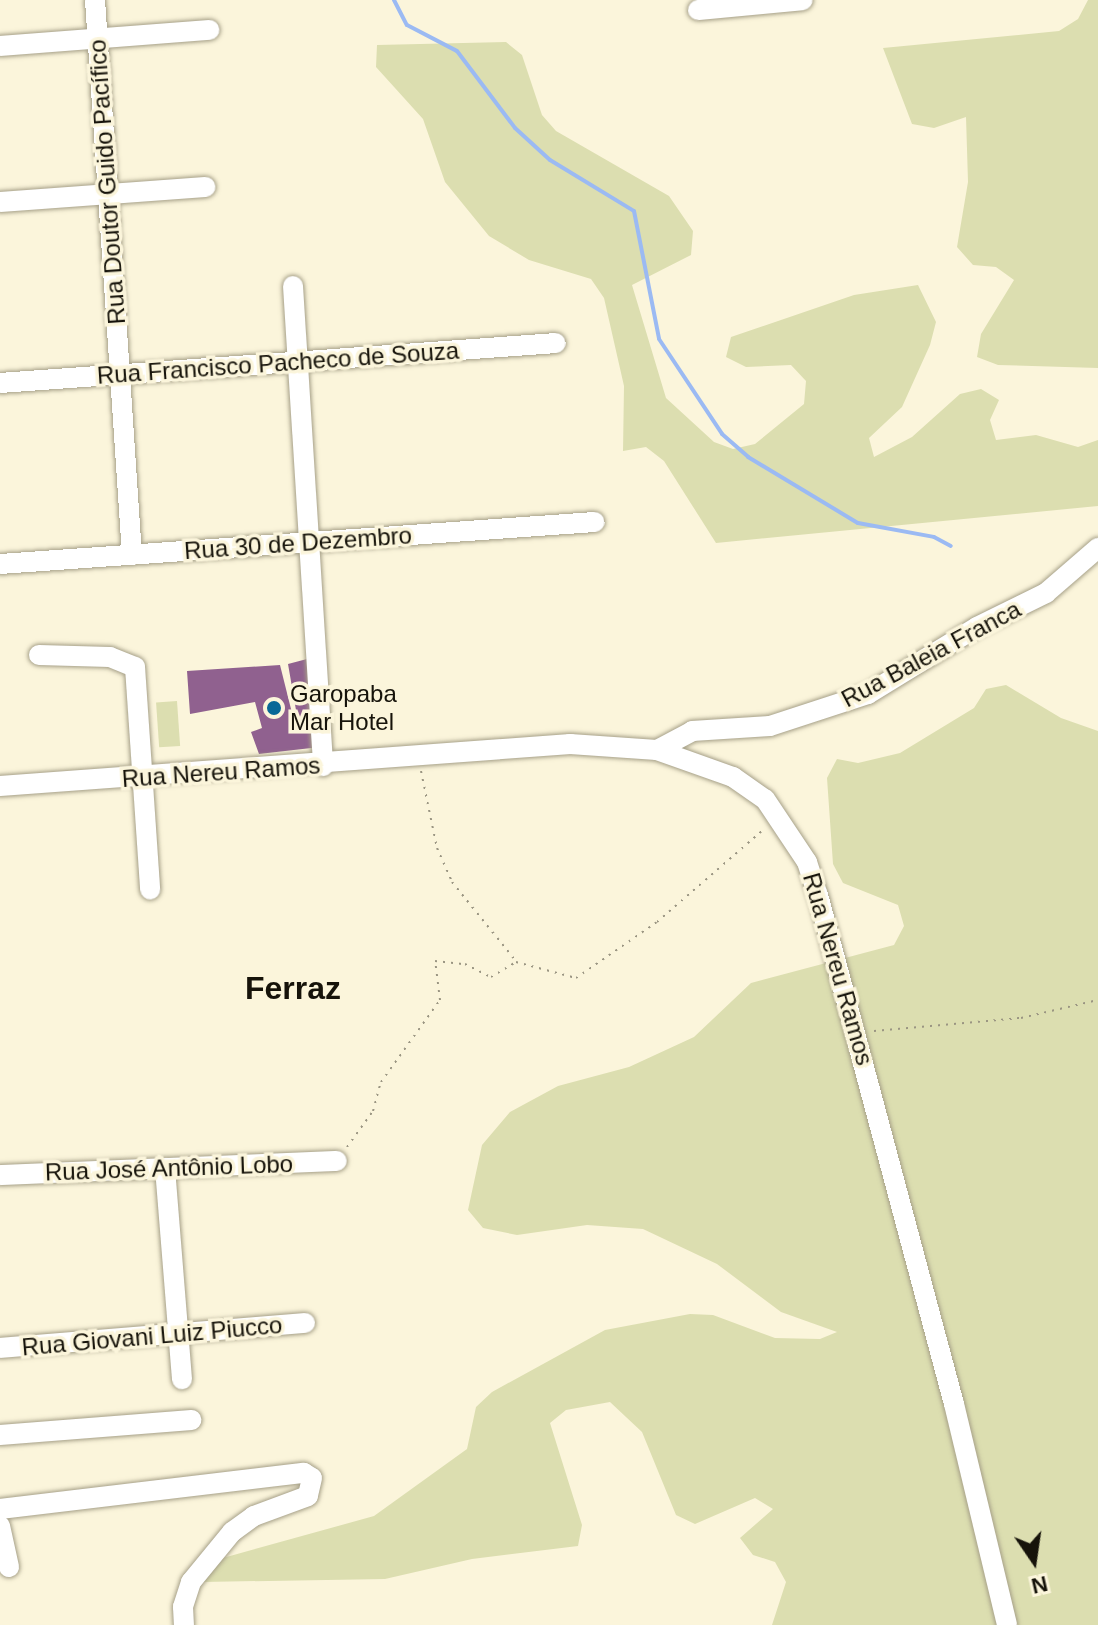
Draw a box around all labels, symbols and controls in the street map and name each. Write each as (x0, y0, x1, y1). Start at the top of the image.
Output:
street label: Rua Doutor Guido Pacífico (83, 39, 131, 325)
street label: Rua Francisco Pacheco de Souza (96, 336, 460, 390)
street label: Rua 30 de Dezembro (183, 521, 413, 565)
street label: Rua Baleia Franca (836, 595, 1026, 713)
place label: Garopaba Mar Hotel (290, 680, 397, 736)
marker: Garopaba Mar Hotel (265, 699, 283, 717)
street label: Rua Nereu Ramos (121, 751, 321, 793)
street label: Rua Nereu Ramos (797, 870, 879, 1068)
district label: Ferraz (245, 969, 341, 1007)
street label: Rua José Antônio Lobo (44, 1149, 294, 1187)
street label: Rua Giovani Luiz Piucco (21, 1310, 283, 1362)
north arrow (994, 1521, 1074, 1601)
text: N (1029, 1571, 1050, 1599)

